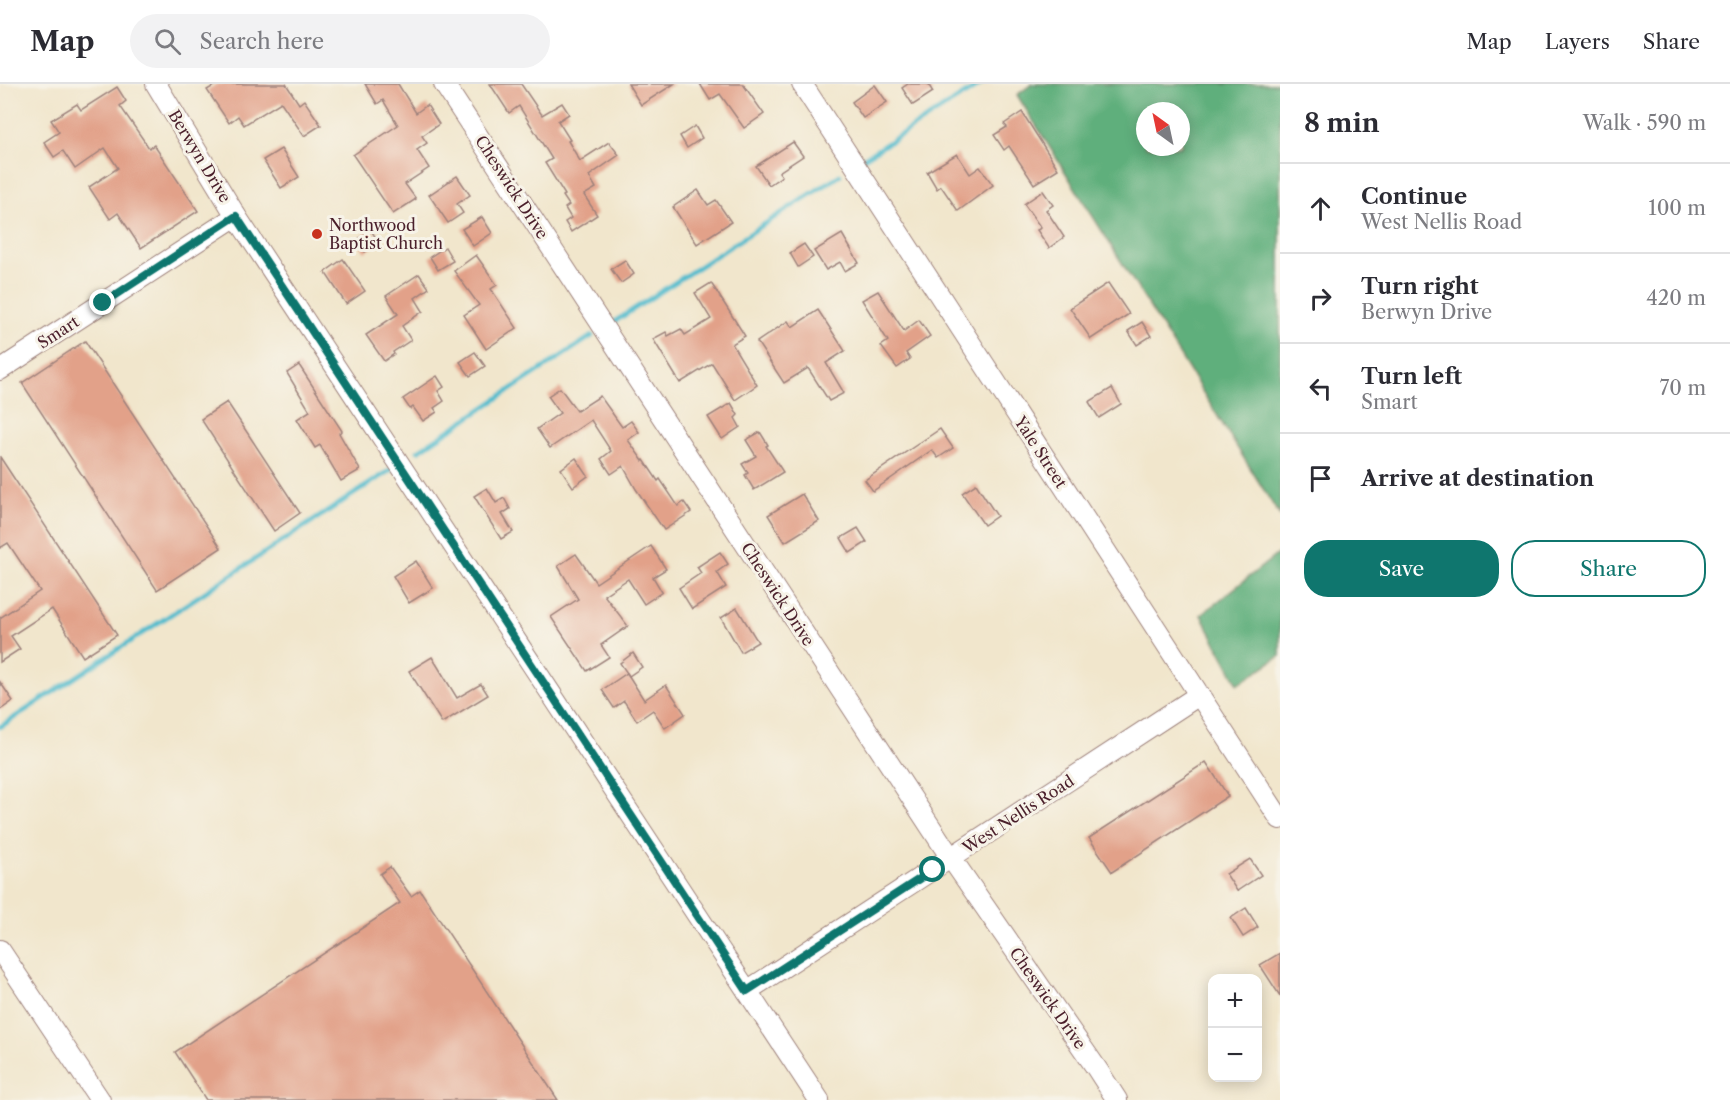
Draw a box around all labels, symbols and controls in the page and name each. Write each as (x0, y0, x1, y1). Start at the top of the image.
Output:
search box (130, 14, 550, 68)
text: Map (30, 24, 94, 58)
icon: search (151, 25, 184, 58)
text: Search here (199, 28, 324, 55)
text: Map (1467, 29, 1512, 54)
text: Layers (1545, 29, 1610, 54)
text: Share (1643, 29, 1700, 54)
north arrow (1136, 102, 1190, 156)
street label: Berwyn Drive (164, 106, 236, 206)
text: 8 min (1304, 107, 1380, 139)
text: Walk · 590 m (1583, 111, 1706, 135)
street label: Cheswick Drive (471, 131, 553, 243)
text: Continue (1361, 183, 1467, 210)
icon: ahead (1304, 192, 1337, 225)
text: 100 m (1648, 196, 1706, 220)
text: West Nellis Road (1361, 210, 1522, 234)
place label: Northwood Baptist Church (329, 215, 443, 253)
marker: Northwood Baptist Church (310, 227, 324, 241)
text: Turn right (1361, 273, 1479, 300)
icon: right (1304, 282, 1337, 315)
text: 420 m (1646, 286, 1706, 310)
route end (89, 289, 115, 315)
text: Berwyn Drive (1361, 300, 1492, 324)
street label: Smart (34, 311, 83, 353)
text: Turn left (1361, 363, 1462, 390)
icon: left (1304, 372, 1337, 405)
text: 70 m (1660, 376, 1706, 400)
text: Smart (1361, 390, 1418, 414)
street label: Yale Street (1010, 412, 1072, 492)
icon: arrive (1304, 462, 1337, 495)
text: Arrive at destination (1361, 465, 1594, 492)
street label: Cheswick Drive (737, 538, 819, 650)
button: Save (1304, 540, 1499, 597)
button: Share (1511, 540, 1706, 597)
street label: West Nellis Road (958, 770, 1078, 858)
route start (919, 856, 945, 882)
street label: Cheswick Drive (1006, 943, 1090, 1053)
map controls (1208, 974, 1262, 1082)
button: + (1208, 974, 1262, 1028)
button: − (1208, 1028, 1262, 1082)

